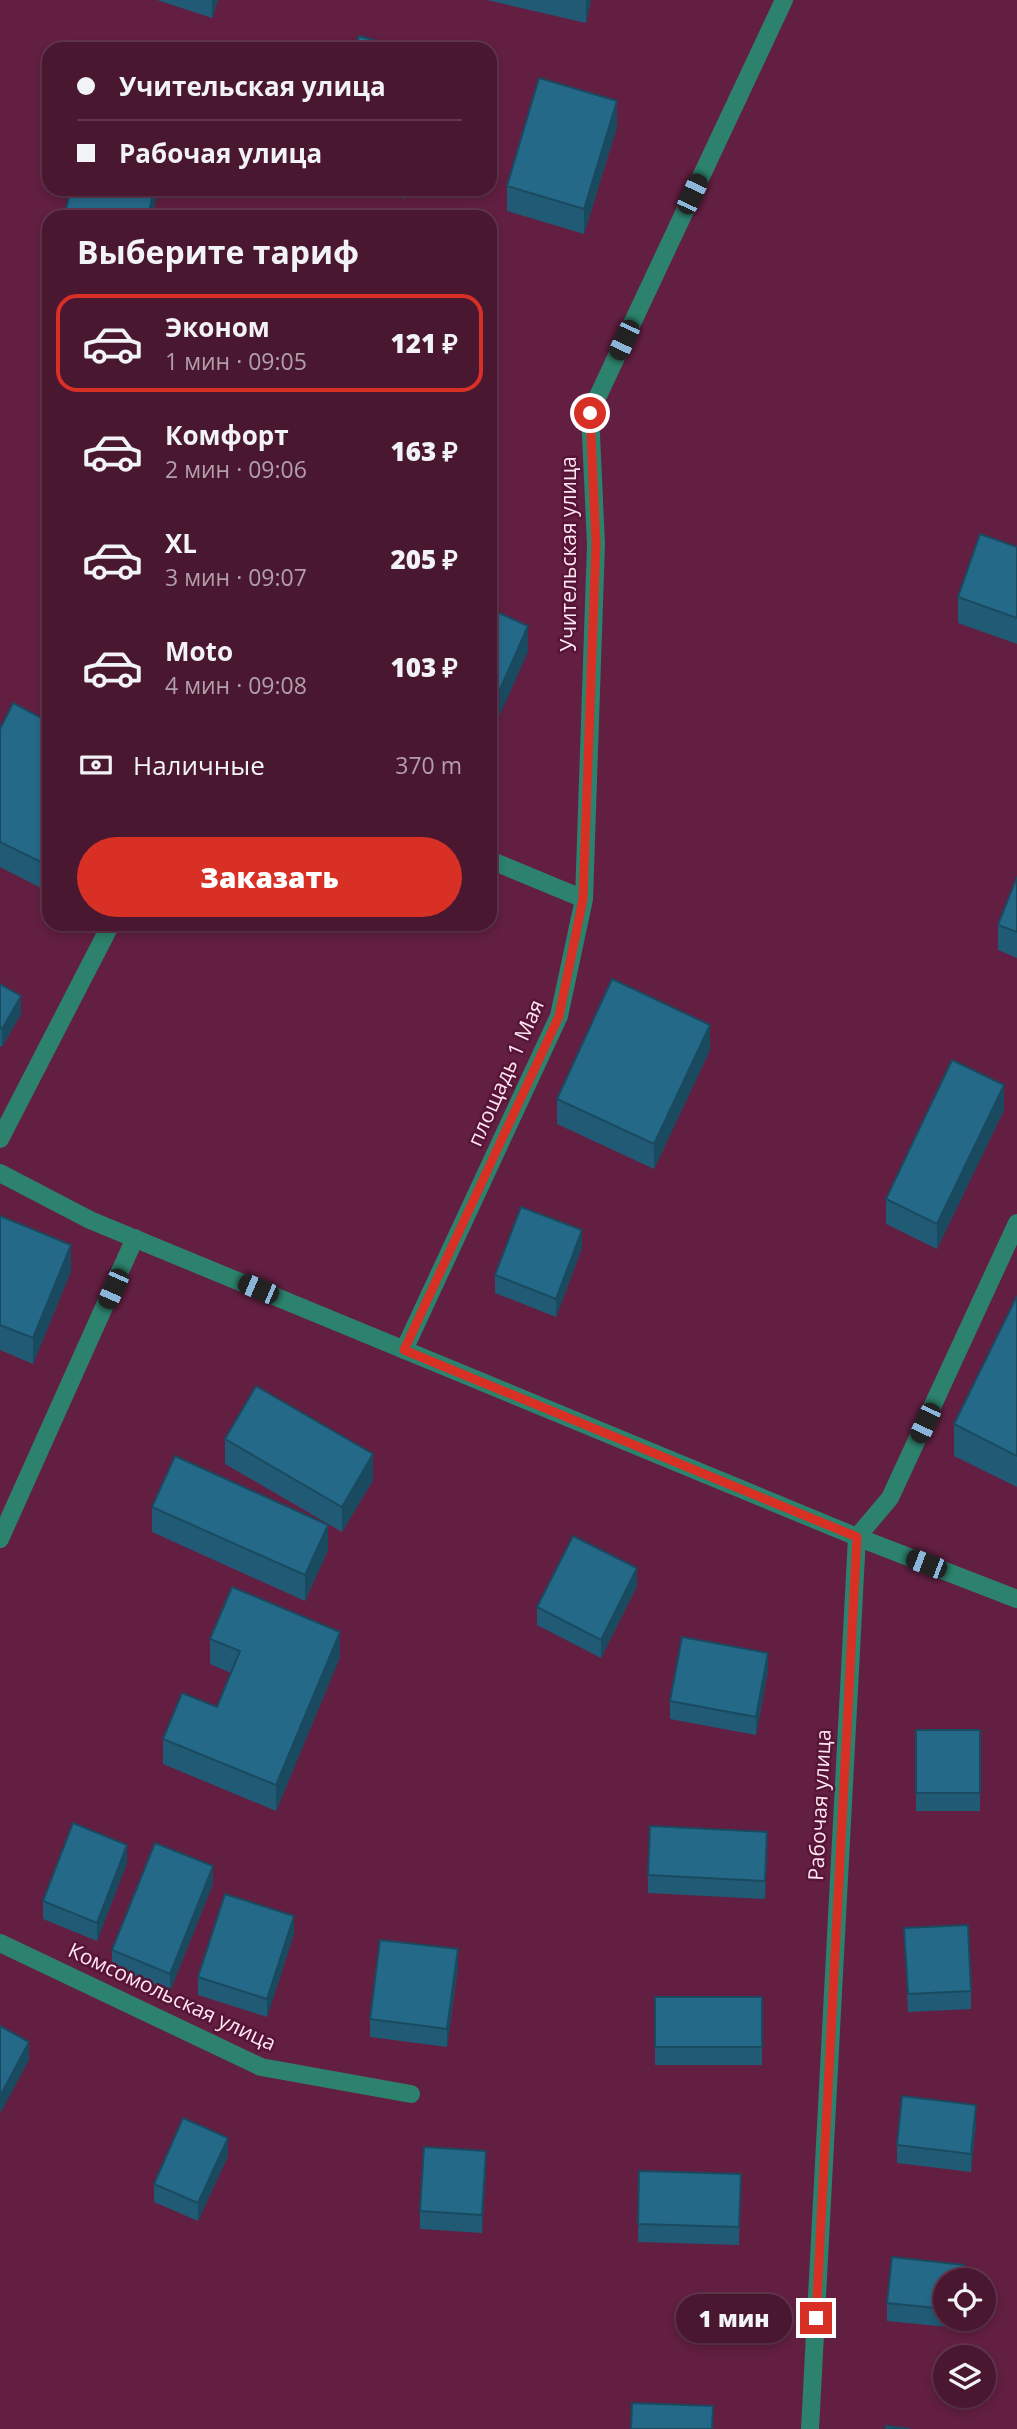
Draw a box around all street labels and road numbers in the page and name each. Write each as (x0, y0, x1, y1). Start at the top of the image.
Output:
street label: Учительская улица (554, 456, 582, 652)
street label: площадь 1 Мая (460, 995, 550, 1150)
street label: Рабочая улица (801, 1729, 837, 1881)
street label: Комсомольская улица (64, 1936, 281, 2057)

